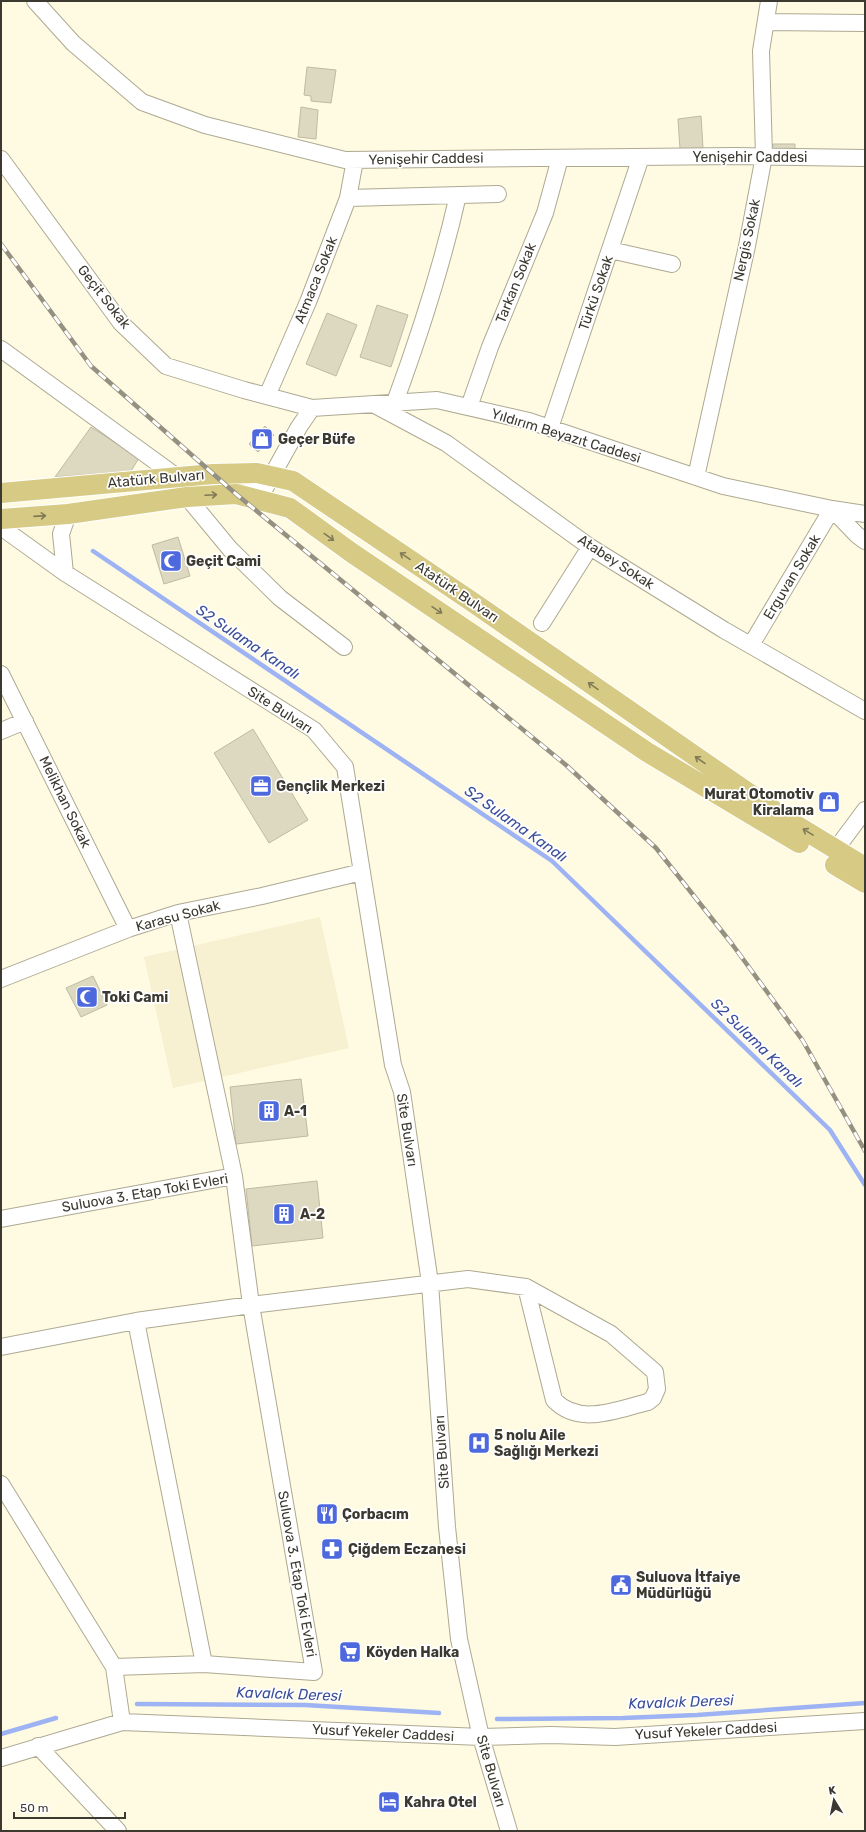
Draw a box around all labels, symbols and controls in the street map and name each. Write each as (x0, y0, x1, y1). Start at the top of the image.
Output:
street label: Yenişehir Caddesi (368, 149, 484, 169)
street label: Yenişehir Caddesi (693, 149, 808, 166)
street label: Nergis Sokak (730, 196, 764, 283)
street label: Atmaca Sokak (291, 233, 341, 326)
street label: Tarkan Sokak (492, 240, 540, 326)
street label: Türkü Sokak (575, 252, 617, 333)
street label: Geçit Sokak (74, 262, 135, 333)
street label: Yıldırım Beyazıt Caddesi (489, 405, 643, 467)
shop icon: Geçer Büfe (249, 426, 275, 452)
place label: Geçer Büfe (278, 431, 355, 448)
street label: Atatürk Bulvarı (107, 466, 205, 492)
one-way arrow (204, 492, 217, 499)
one-way arrow (33, 513, 46, 520)
street label: Atabey Sokak (575, 531, 658, 593)
street label: Erguvan Sokak (760, 531, 824, 623)
one-way arrow (324, 533, 335, 541)
mosque icon: Geçit Cami (158, 548, 184, 574)
one-way arrow (399, 552, 411, 560)
place label: Geçit Cami (186, 553, 261, 570)
street label: Atatürk Bulvarı (412, 558, 502, 626)
water label: S2 Sulama Kanalı (193, 601, 304, 684)
one-way arrow (431, 606, 442, 614)
one-way arrow (588, 682, 599, 690)
street label: Site Bulvarı (244, 683, 316, 737)
street label: Melikhan Sokak (35, 753, 95, 851)
one-way arrow (695, 756, 706, 764)
office icon: Gençlik Merkezi (248, 773, 274, 799)
place label: Gençlik Merkezi (276, 778, 385, 795)
water label: S2 Sulama Kanalı (461, 782, 571, 866)
place label: Murat Otomotiv Kiralama (704, 786, 815, 819)
shop icon: Murat Otomotiv Kiralama (816, 789, 842, 815)
one-way arrow (802, 828, 814, 836)
street label: Karasu Sokak (134, 896, 223, 935)
mosque icon: Toki Cami (74, 984, 100, 1010)
place label: Toki Cami (102, 989, 168, 1006)
water label: S2 Sulama Kanalı (707, 994, 807, 1092)
street label: Site Bulvarı (393, 1092, 421, 1168)
building icon: A-1 (256, 1098, 282, 1124)
place label: A-1 (284, 1103, 307, 1120)
street label: Suluova 3. Etap Toki Evleri (61, 1170, 229, 1216)
building icon: A-2 (271, 1201, 297, 1227)
place label: A-2 (300, 1206, 325, 1223)
street label: Site Bulvarı (431, 1415, 453, 1489)
place label: 5 nolu Aile Sağlığı Merkezi (494, 1427, 598, 1460)
hospital icon: 5 nolu Aile Sağlığı Merkezi (466, 1430, 492, 1456)
street label: Suluova 3. Etap Toki Evleri (274, 1490, 320, 1658)
restaurant icon: Çorbacım (314, 1501, 340, 1527)
place label: Çorbacım (342, 1506, 409, 1523)
pharmacy icon: Çiğdem Eczanesi (319, 1536, 345, 1562)
place label: Çiğdem Eczanesi (348, 1541, 466, 1558)
place label: Suluova İtfaiye Müdürlüğü (636, 1568, 741, 1602)
public building icon: Suluova İtfaiye Müdürlüğü (608, 1572, 634, 1598)
supermarket icon: Köyden Halka (337, 1639, 363, 1665)
place label: Köyden Halka (366, 1644, 459, 1661)
water label: Kavalcık Deresi (236, 1683, 342, 1705)
water label: Kavalcık Deresi (628, 1691, 734, 1713)
street label: Yusuf Yekeler Caddesi (634, 1719, 778, 1743)
street label: Yusuf Yekeler Caddesi (311, 1721, 455, 1745)
street label: Site Bulvarı (473, 1733, 509, 1809)
north arrow (814, 1780, 854, 1820)
text: K (828, 1783, 838, 1798)
hotel icon: Kahra Otel (376, 1789, 402, 1815)
scale bar (14, 1794, 125, 1820)
place label: Kahra Otel (404, 1794, 477, 1811)
text: 50 m (20, 1801, 48, 1815)

